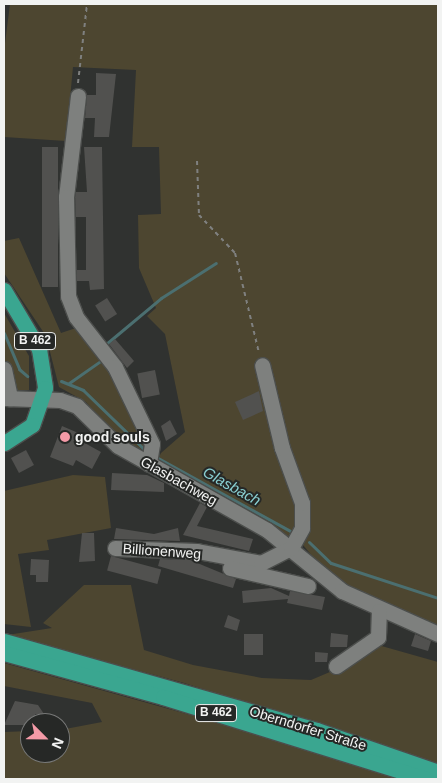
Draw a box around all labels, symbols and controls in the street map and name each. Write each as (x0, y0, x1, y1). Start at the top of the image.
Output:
road number: B 462 (14, 332, 56, 351)
place label: good souls (75, 429, 150, 445)
marker: good souls (59, 431, 71, 443)
street label: Glasbachweg (138, 453, 220, 509)
water label: Glasbach (200, 463, 264, 509)
street label: Billionenweg (122, 540, 202, 562)
street label: Oberndorfer Straße (248, 702, 368, 754)
road number: B 462 (195, 704, 237, 722)
north arrow (20, 713, 70, 763)
text: N (49, 736, 67, 751)

